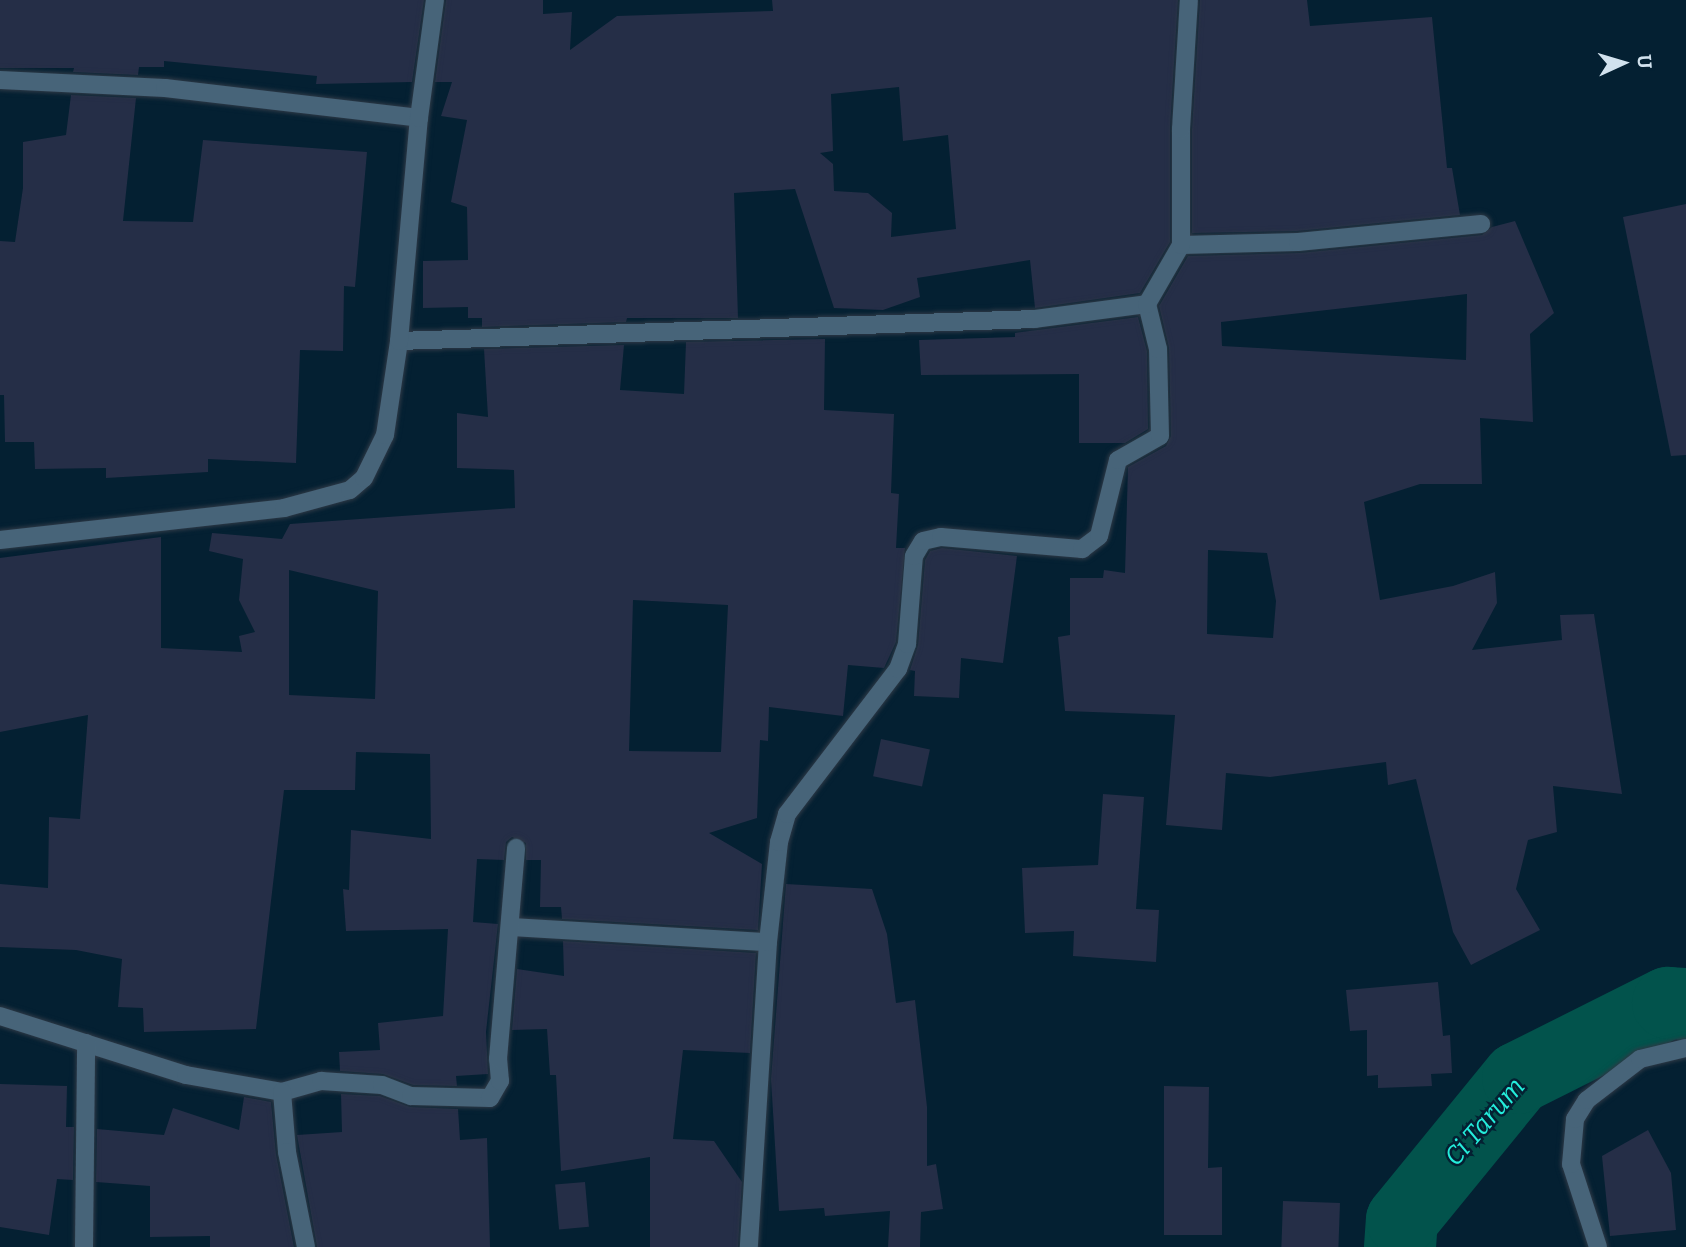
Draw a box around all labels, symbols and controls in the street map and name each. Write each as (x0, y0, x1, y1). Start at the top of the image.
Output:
north arrow (1588, 28, 1658, 98)
text: U (1632, 54, 1656, 69)
water label: Ci Tarum (1438, 1072, 1532, 1172)

